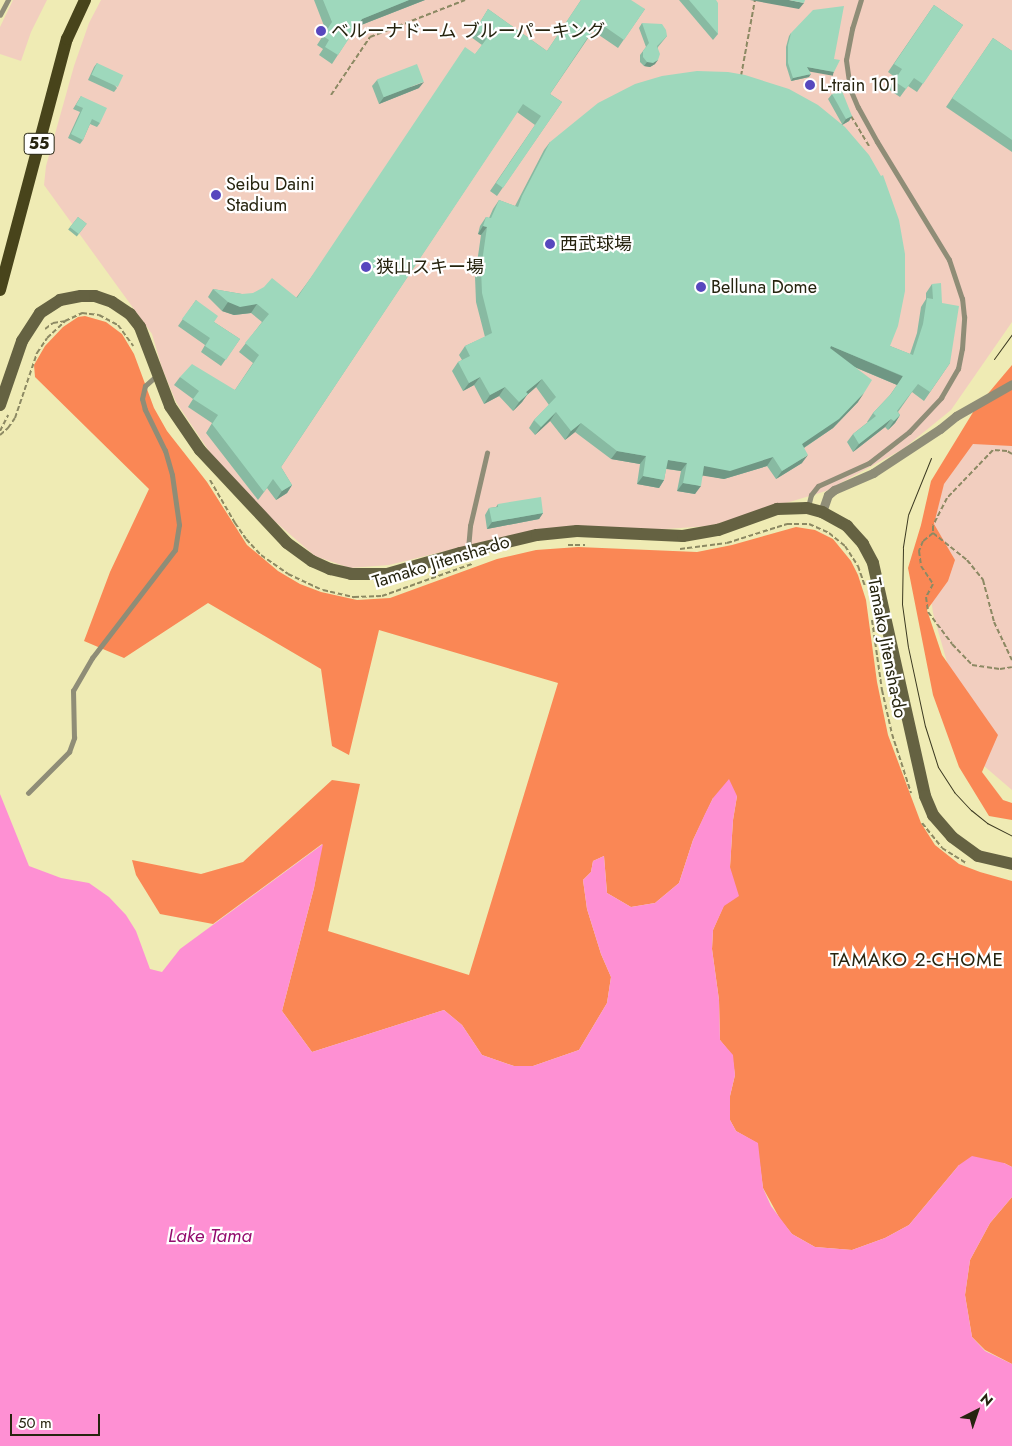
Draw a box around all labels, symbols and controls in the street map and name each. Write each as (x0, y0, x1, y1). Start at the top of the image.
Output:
place label: ベルーナドーム ブルーパーキング (331, 20, 606, 42)
marker: ベルーナドーム ブルーパーキング (315, 25, 327, 37)
place label: L-train 101 (820, 74, 898, 96)
marker: L-train 101 (804, 79, 816, 91)
road number: 55 (23, 130, 55, 158)
place label: Seibu Daini Stadium (226, 174, 315, 216)
marker: Seibu Daini Stadium (210, 189, 222, 201)
place label: 西武球場 (560, 233, 632, 255)
marker: 西武球場 (544, 238, 556, 250)
place label: 狭山スキー場 (376, 256, 484, 278)
marker: 狭山スキー場 (360, 261, 372, 273)
place label: Belluna Dome (711, 276, 817, 298)
marker: Belluna Dome (695, 281, 707, 293)
street label: Tamako Jitensha-do (370, 531, 512, 593)
street label: Tamako Jitensha-do (863, 576, 911, 720)
district label: TAMAKO 2-CHOME (828, 949, 1006, 971)
water label: Lake Tama (168, 1225, 252, 1247)
north arrow (952, 1386, 1002, 1436)
text: N (976, 1388, 998, 1411)
scale bar (12, 1404, 102, 1436)
text: 50 m (18, 1412, 52, 1434)

